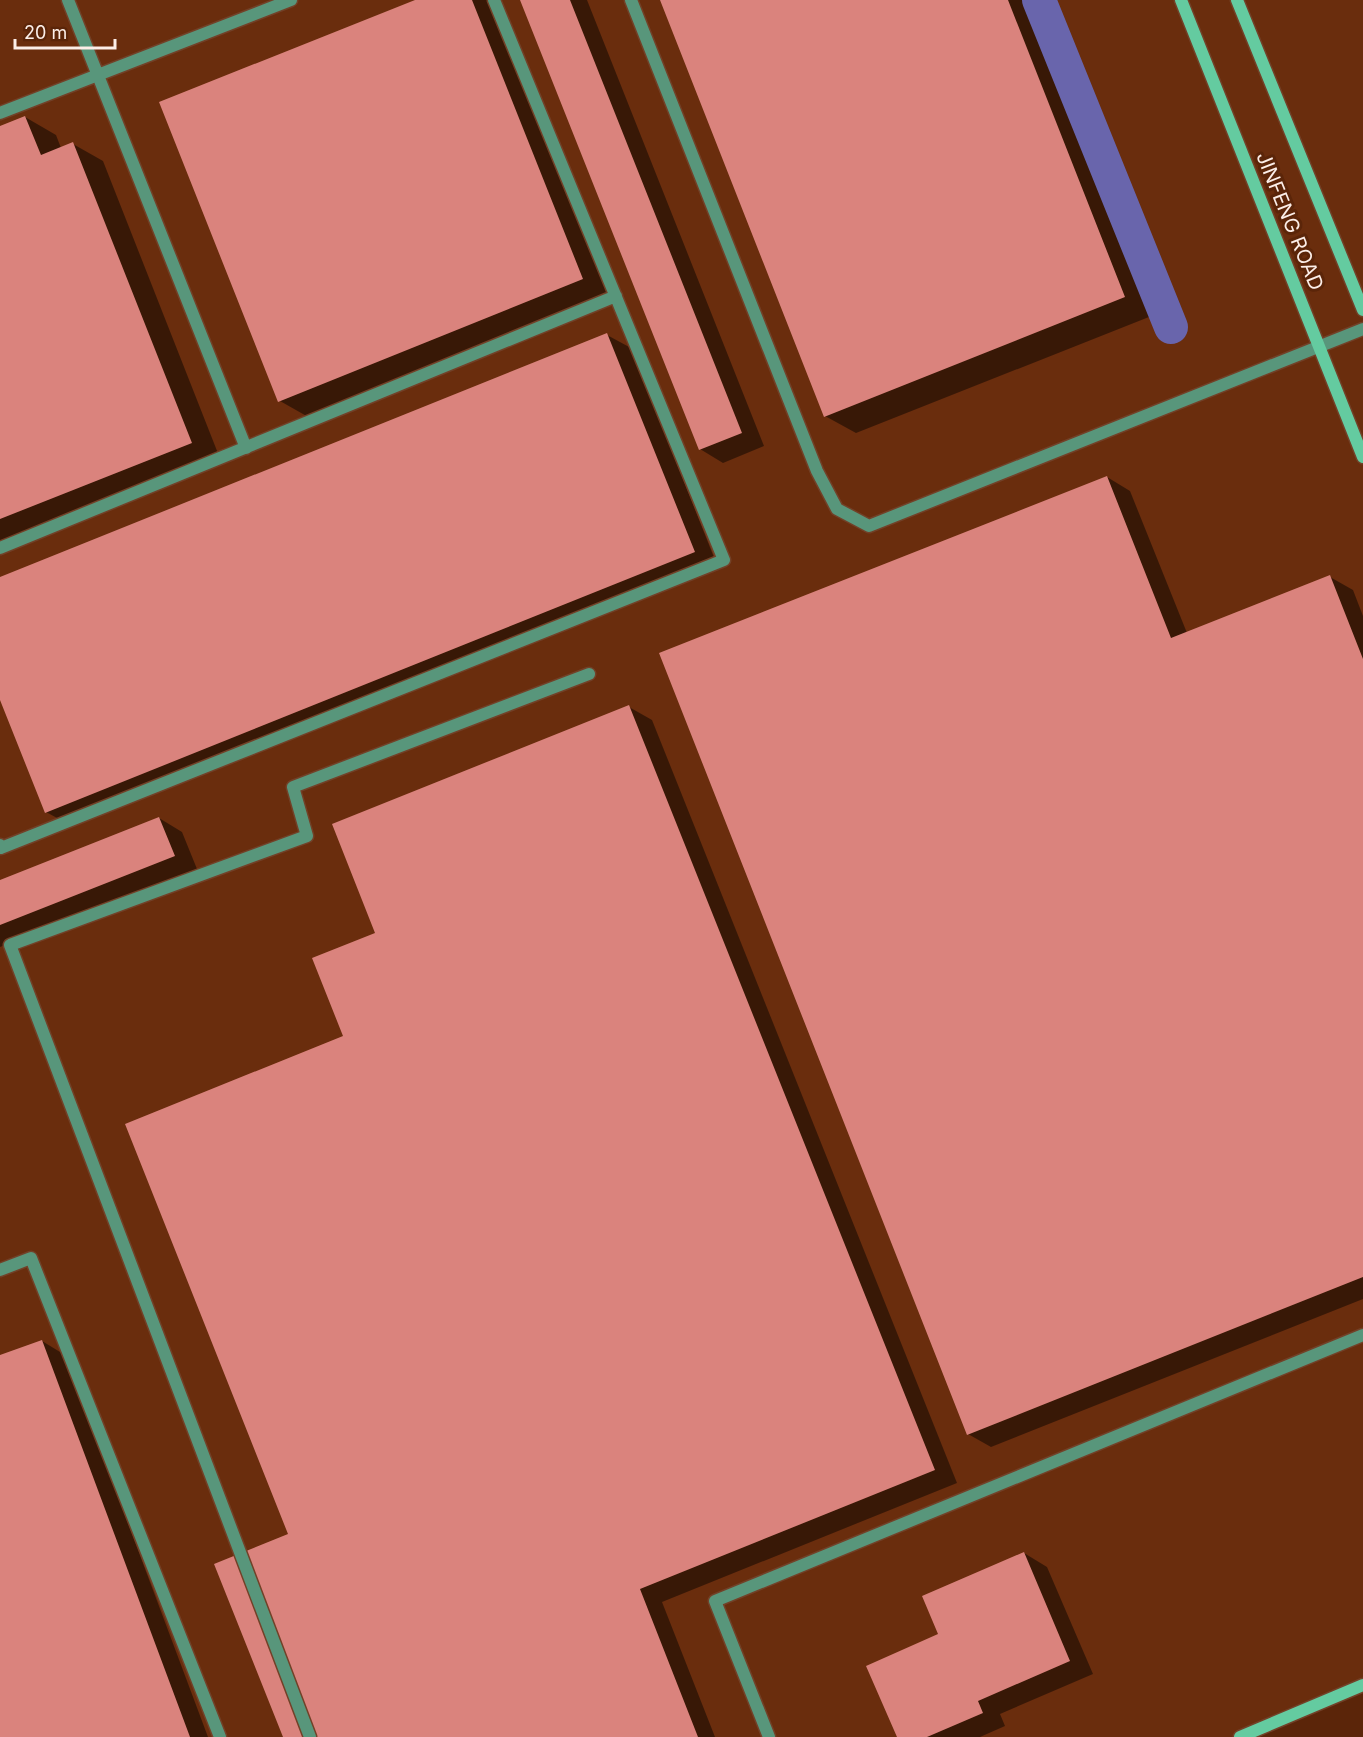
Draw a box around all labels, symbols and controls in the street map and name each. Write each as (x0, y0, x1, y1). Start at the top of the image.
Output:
scale bar (15, 12, 116, 50)
text: 20 m (24, 22, 67, 43)
street label: JINFENG ROAD (1251, 148, 1329, 294)

